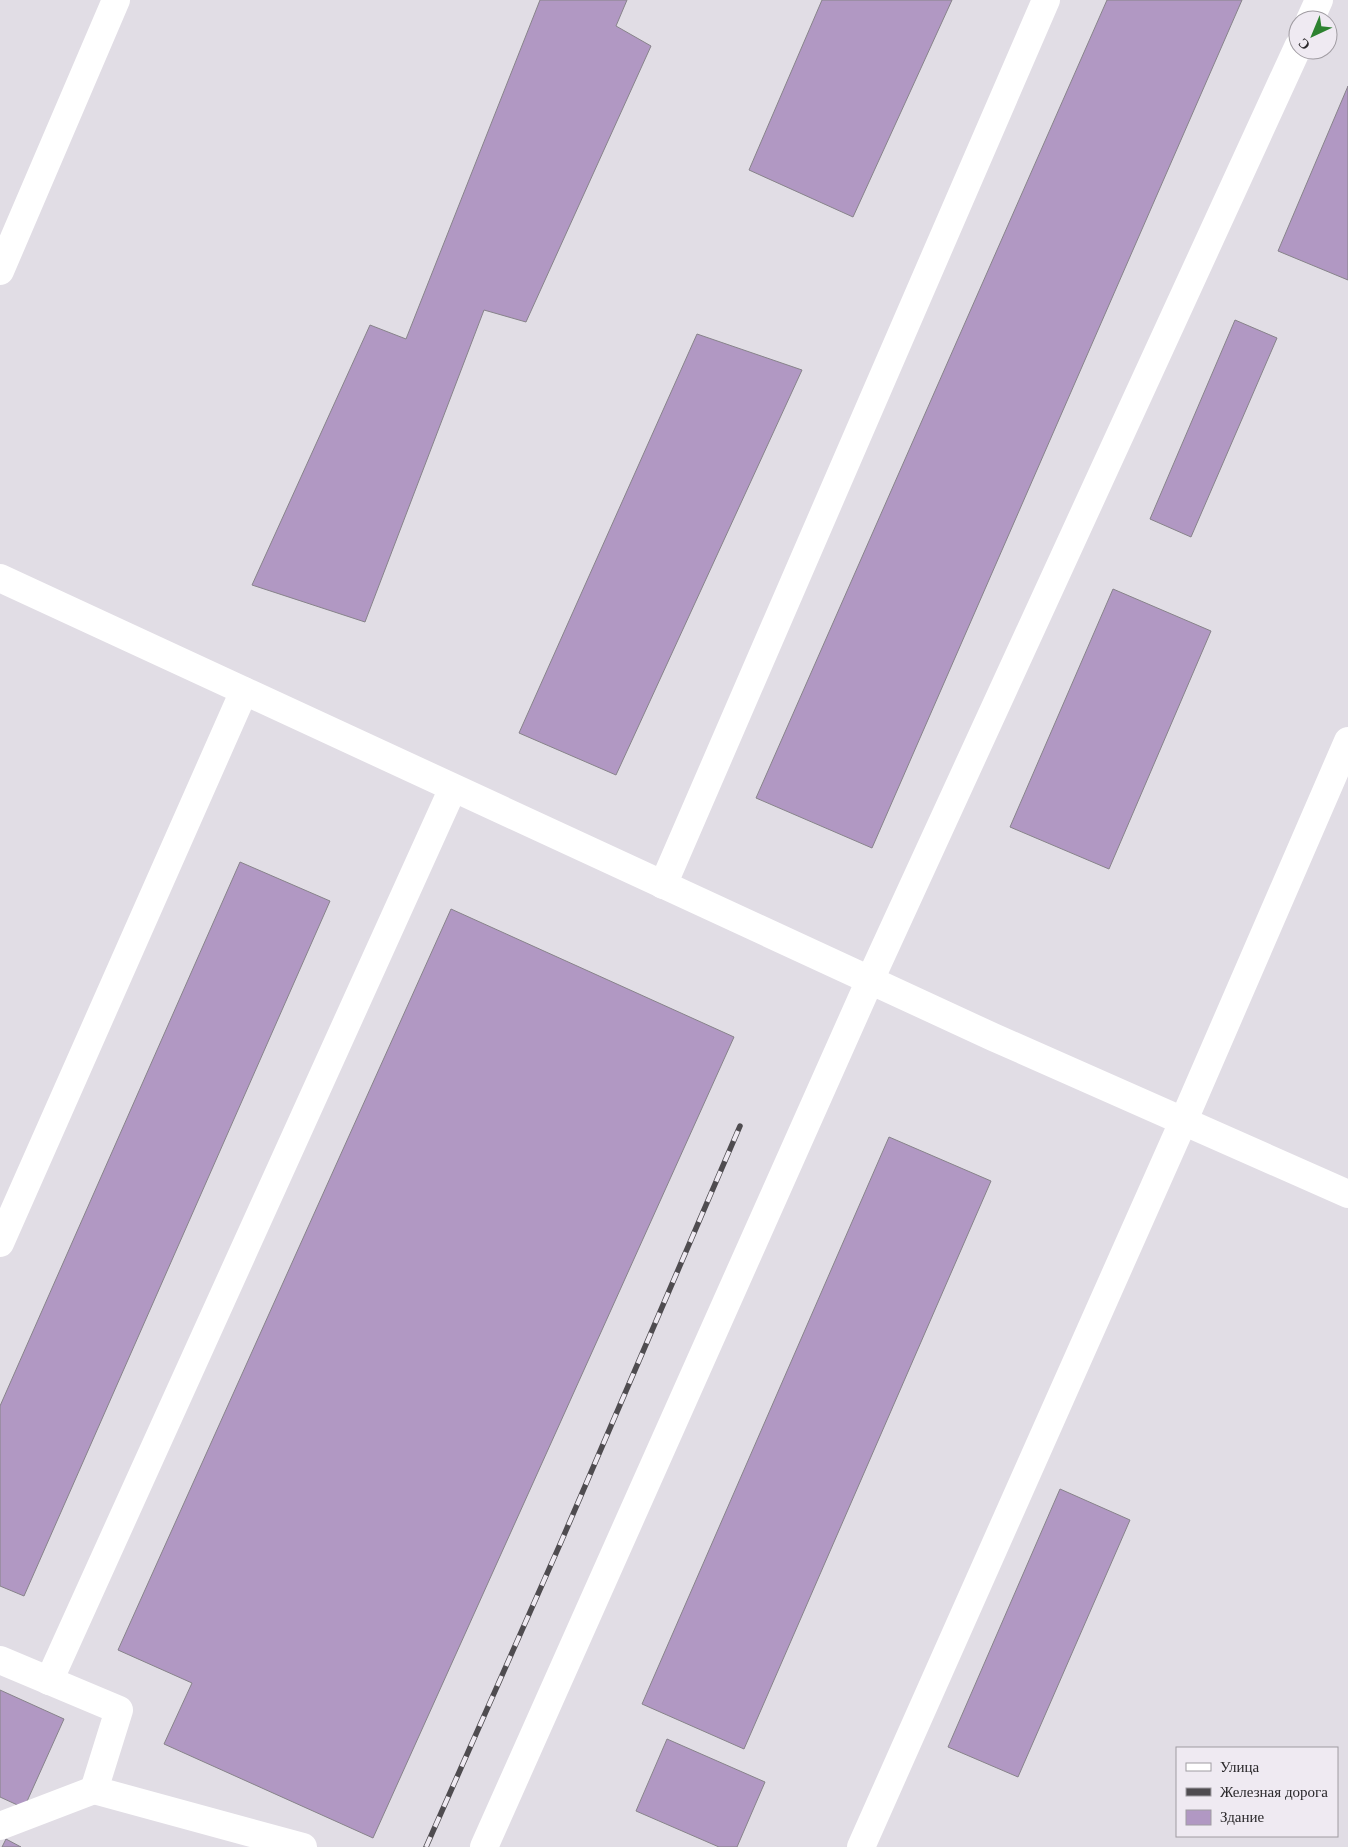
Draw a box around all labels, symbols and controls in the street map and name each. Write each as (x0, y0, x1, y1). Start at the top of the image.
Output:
north arrow (1288, 10, 1338, 60)
text: С (1295, 35, 1313, 53)
legend (1176, 1747, 1338, 1837)
text: Улица (1220, 1759, 1259, 1775)
text: Железная дорога (1220, 1784, 1328, 1800)
text: Здание (1220, 1809, 1264, 1825)

